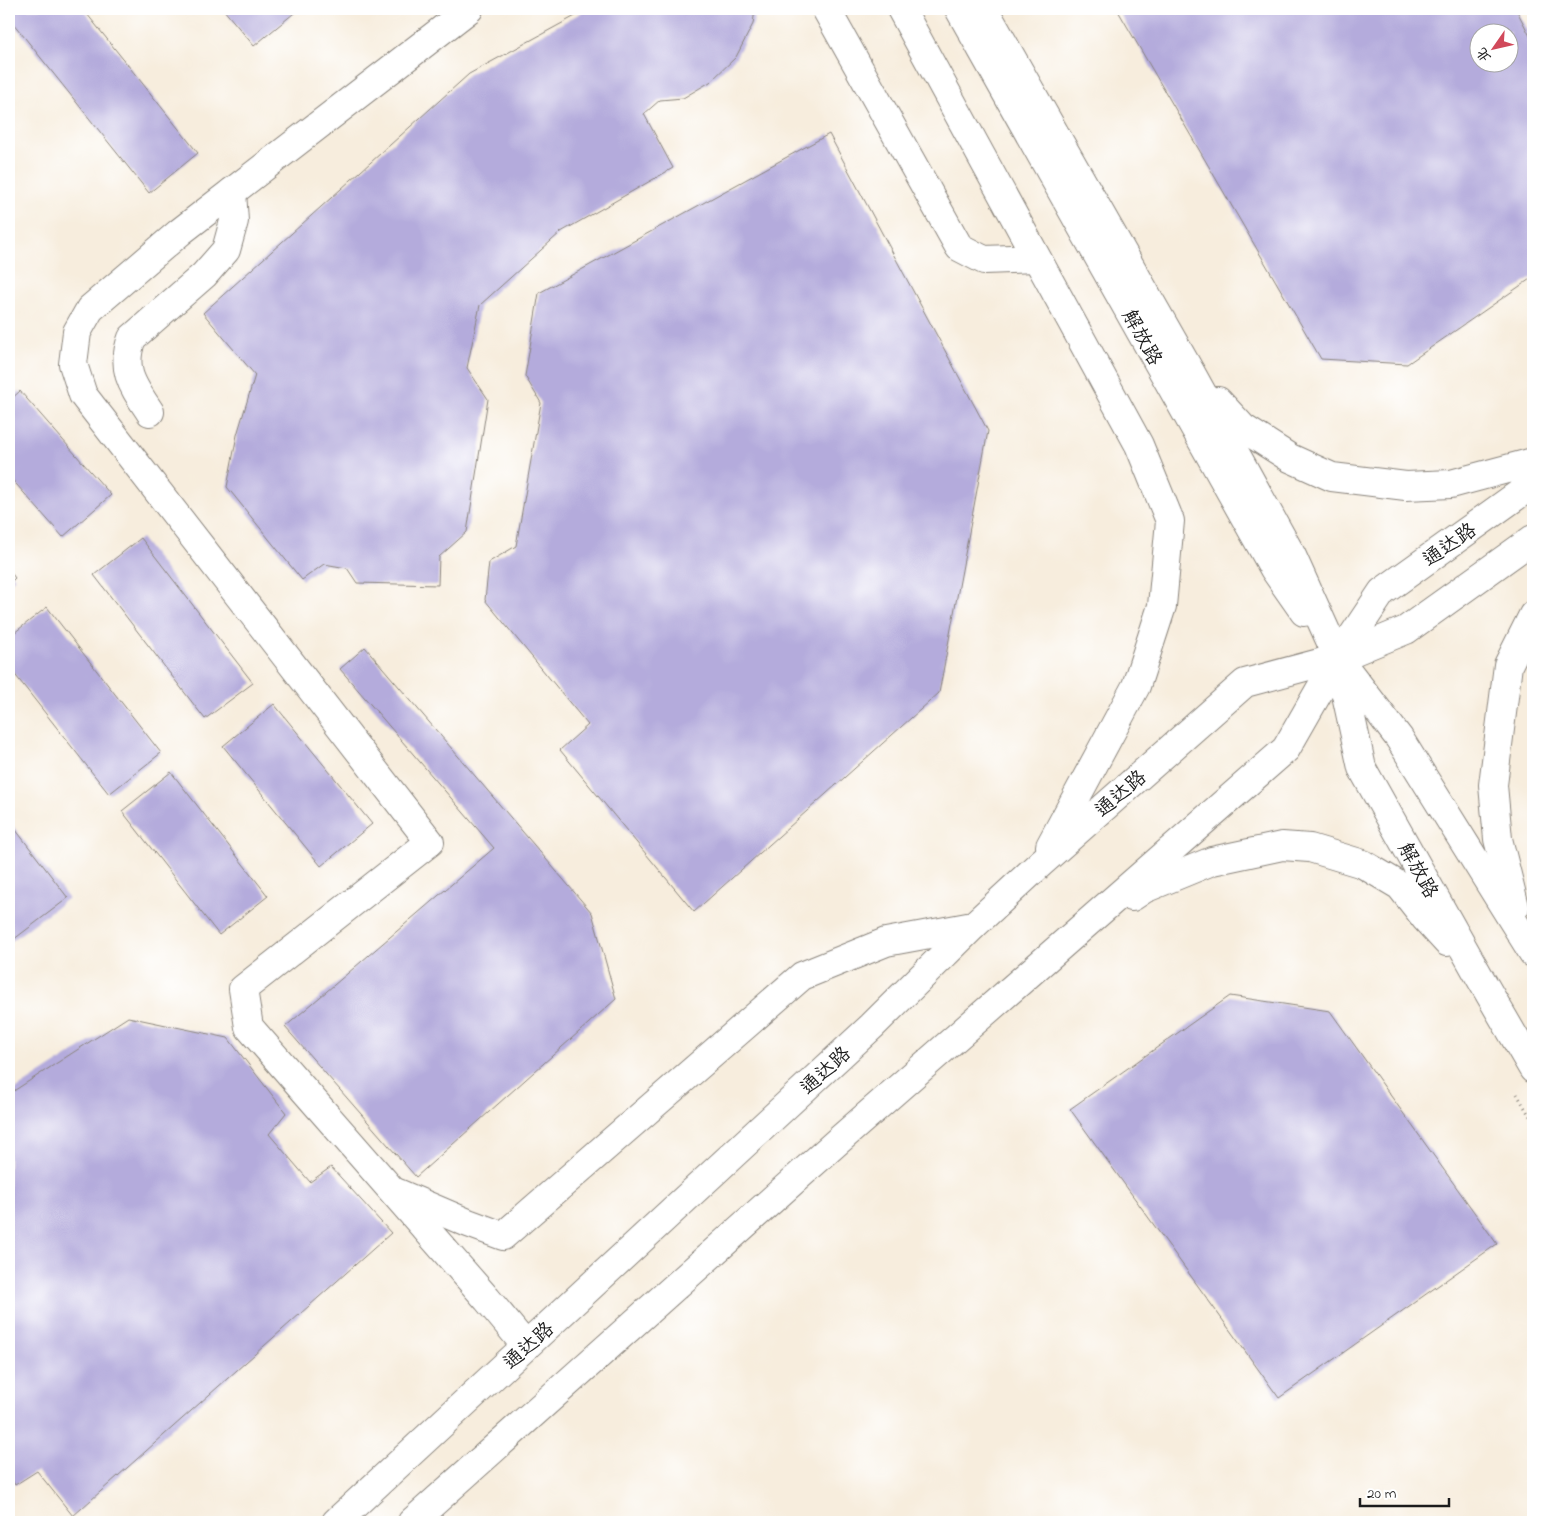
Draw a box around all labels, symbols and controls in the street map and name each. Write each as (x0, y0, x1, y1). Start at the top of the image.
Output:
north arrow (1470, 22, 1520, 72)
text: 北 (1472, 43, 1497, 66)
street label: 解放路 (1114, 305, 1169, 372)
street label: 通达路 (1418, 516, 1484, 575)
street label: 通达路 (1089, 764, 1155, 826)
street label: 解放路 (1390, 838, 1445, 905)
street label: 通达路 (795, 1040, 859, 1103)
street label: 通达路 (498, 1315, 562, 1378)
scale bar (1360, 1476, 1448, 1508)
text: 20 m (1367, 1483, 1397, 1505)

